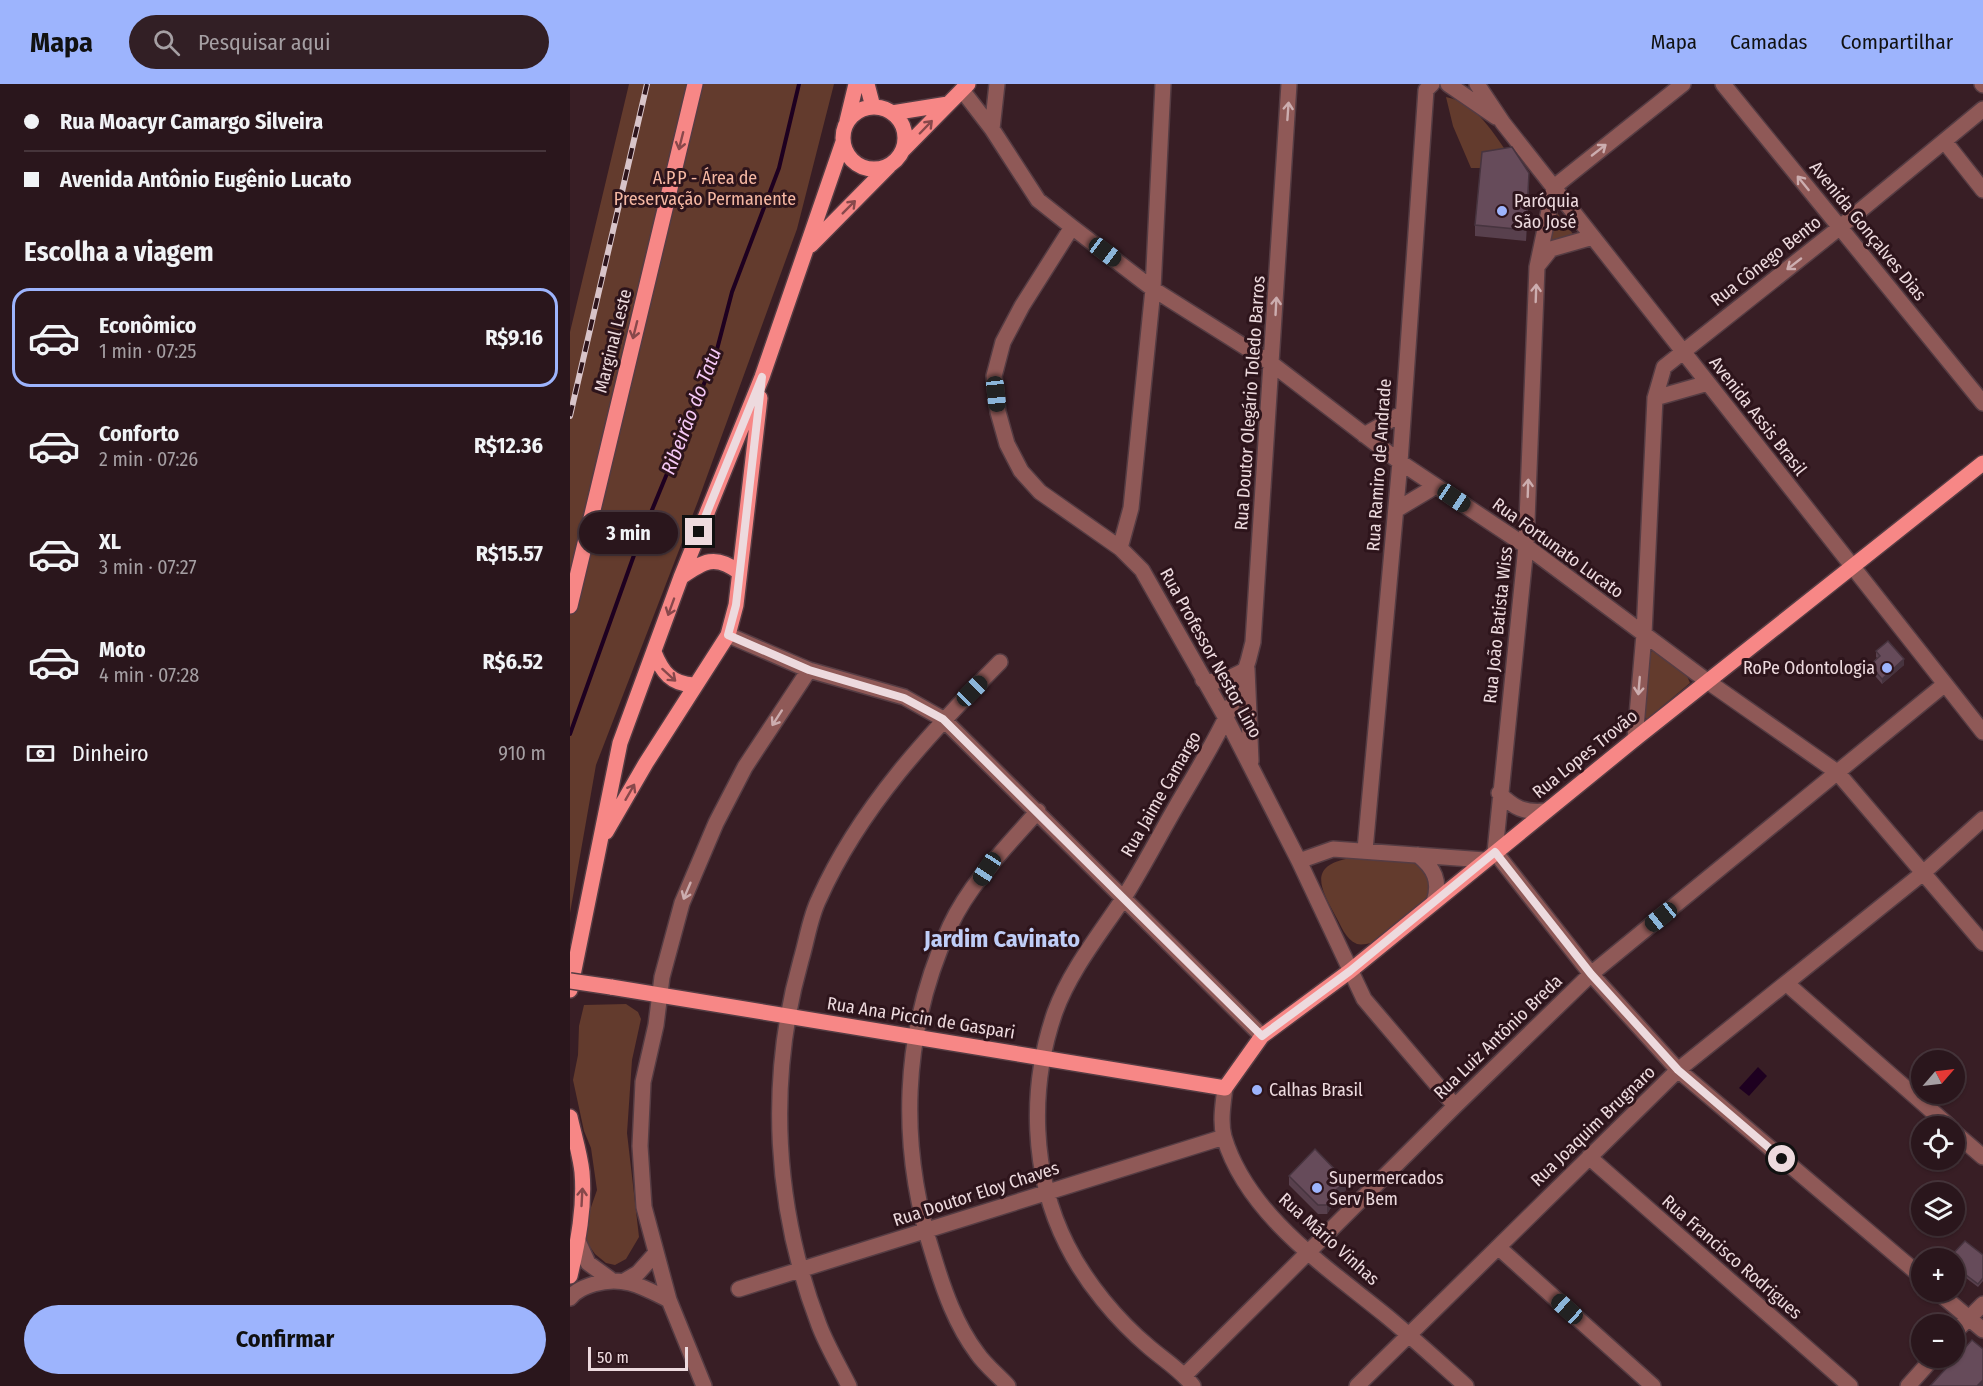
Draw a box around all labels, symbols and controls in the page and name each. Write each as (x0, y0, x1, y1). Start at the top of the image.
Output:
search box (129, 15, 549, 69)
text: Mapa (30, 26, 93, 59)
icon: search (150, 26, 183, 59)
text: Pesquisar aqui (198, 29, 330, 56)
text: Mapa (1651, 29, 1697, 55)
text: Camadas (1730, 29, 1808, 55)
text: Compartilhar (1841, 29, 1953, 55)
one-way arrow (1282, 102, 1293, 122)
text: Rua Moacyr Camargo Silveira (60, 108, 323, 135)
one-way arrow (919, 120, 933, 135)
one-way arrow (675, 131, 686, 150)
one-way arrow (1591, 144, 1607, 157)
street label: Avenida Gonçalves Dias (1805, 157, 1931, 305)
text: Avenida Antônio Eugênio Lucato (60, 166, 352, 193)
park label: A.P.P - Área de Preservação Permanente (614, 166, 796, 210)
one-way arrow (1796, 175, 1809, 191)
place label: Paróquia São José (1514, 190, 1579, 233)
one-way arrow (841, 200, 856, 215)
marker: Paróquia São José (1495, 204, 1509, 218)
street label: Rua Cônego Bento (1706, 211, 1826, 311)
car (1085, 234, 1125, 270)
text: Escolha a viagem (24, 236, 214, 268)
one-way arrow (1786, 258, 1802, 271)
street label: Rua Doutor Olegário Toledo Barros (1230, 275, 1270, 531)
one-way arrow (1530, 283, 1542, 303)
street label: Marginal Leste (589, 287, 637, 395)
one-way arrow (1270, 296, 1281, 316)
icon: car (27, 311, 81, 365)
text: Econômico (99, 312, 197, 339)
one-way arrow (629, 321, 641, 340)
text: R$9.16 (485, 324, 543, 351)
text: 1 min · 07:25 (99, 339, 197, 363)
water label: Ribeirão do Tatu (656, 344, 726, 478)
street label: Avenida Assis Brasil (1705, 352, 1812, 480)
car (985, 375, 1007, 413)
street label: Rua Ramiro de Andrade (1362, 378, 1396, 552)
icon: car (27, 419, 81, 473)
text: Conforto (99, 420, 179, 447)
text: R$12.36 (474, 432, 543, 459)
text: 2 min · 07:26 (99, 447, 198, 471)
one-way arrow (1523, 478, 1534, 498)
car (1434, 480, 1474, 516)
street label: Rua Fortunato Lucato (1488, 493, 1628, 603)
callout: 3 min (579, 511, 678, 553)
route end (685, 518, 712, 545)
text: 3 min (606, 521, 651, 545)
icon: car (27, 527, 81, 581)
text: XL (99, 528, 121, 555)
text: R$15.57 (476, 540, 543, 567)
street label: Rua João Batista Wiss (1479, 545, 1517, 705)
text: 3 min · 07:27 (99, 555, 197, 579)
street label: Rua Professor Nestor Lino (1155, 564, 1267, 742)
one-way arrow (664, 597, 675, 616)
icon: car (27, 635, 81, 689)
text: Moto (99, 636, 146, 663)
text: R$6.52 (482, 648, 543, 675)
place label: RoPe Odontologia (1743, 657, 1875, 679)
marker: RoPe Odontologia (1880, 661, 1894, 675)
text: 4 min · 07:28 (99, 663, 199, 687)
one-way arrow (661, 668, 676, 682)
car (953, 672, 991, 710)
one-way arrow (1633, 676, 1644, 696)
street label: Rua Lopes Trovão (1528, 705, 1642, 803)
one-way arrow (771, 710, 783, 726)
street label: Rua Jaime Camargo (1116, 727, 1206, 861)
icon: cash (24, 737, 57, 770)
text: Dinheiro (72, 740, 149, 767)
text: 910 m (498, 741, 546, 765)
one-way arrow (624, 784, 636, 801)
car (970, 849, 1004, 889)
one-way arrow (681, 881, 692, 899)
car (1641, 899, 1681, 935)
district label: Jardim Cavinato (923, 925, 1080, 953)
street label: Rua Luiz Antônio Breda (1429, 970, 1567, 1104)
street label: Rua Ana Piccin de Gaspari (825, 992, 1017, 1044)
north arrow (1911, 1050, 1965, 1104)
map controls (1911, 1050, 1965, 1368)
street label: Rua Joaquim Brugnaro (1526, 1061, 1660, 1191)
place label: Calhas Brasil (1269, 1079, 1363, 1101)
marker: Calhas Brasil (1250, 1083, 1264, 1097)
button: locate (1911, 1116, 1965, 1170)
route start (1768, 1145, 1795, 1172)
street label: Rua Doutor Eloy Chaves (890, 1157, 1062, 1231)
place label: Supermercados Serv Bem (1329, 1167, 1444, 1210)
marker: Supermercados Serv Bem (1310, 1181, 1324, 1195)
button: layers (1911, 1182, 1965, 1236)
one-way arrow (576, 1188, 587, 1208)
street label: Rua Mário Vinhas (1274, 1188, 1384, 1290)
street label: Rua Francisco Rodrigues (1658, 1190, 1807, 1324)
button: + (1911, 1248, 1965, 1302)
car (1548, 1290, 1586, 1328)
button: Confirmar (24, 1305, 546, 1374)
button: − (1911, 1314, 1965, 1368)
scale bar (588, 1344, 688, 1372)
text: 50 m (597, 1348, 629, 1367)

